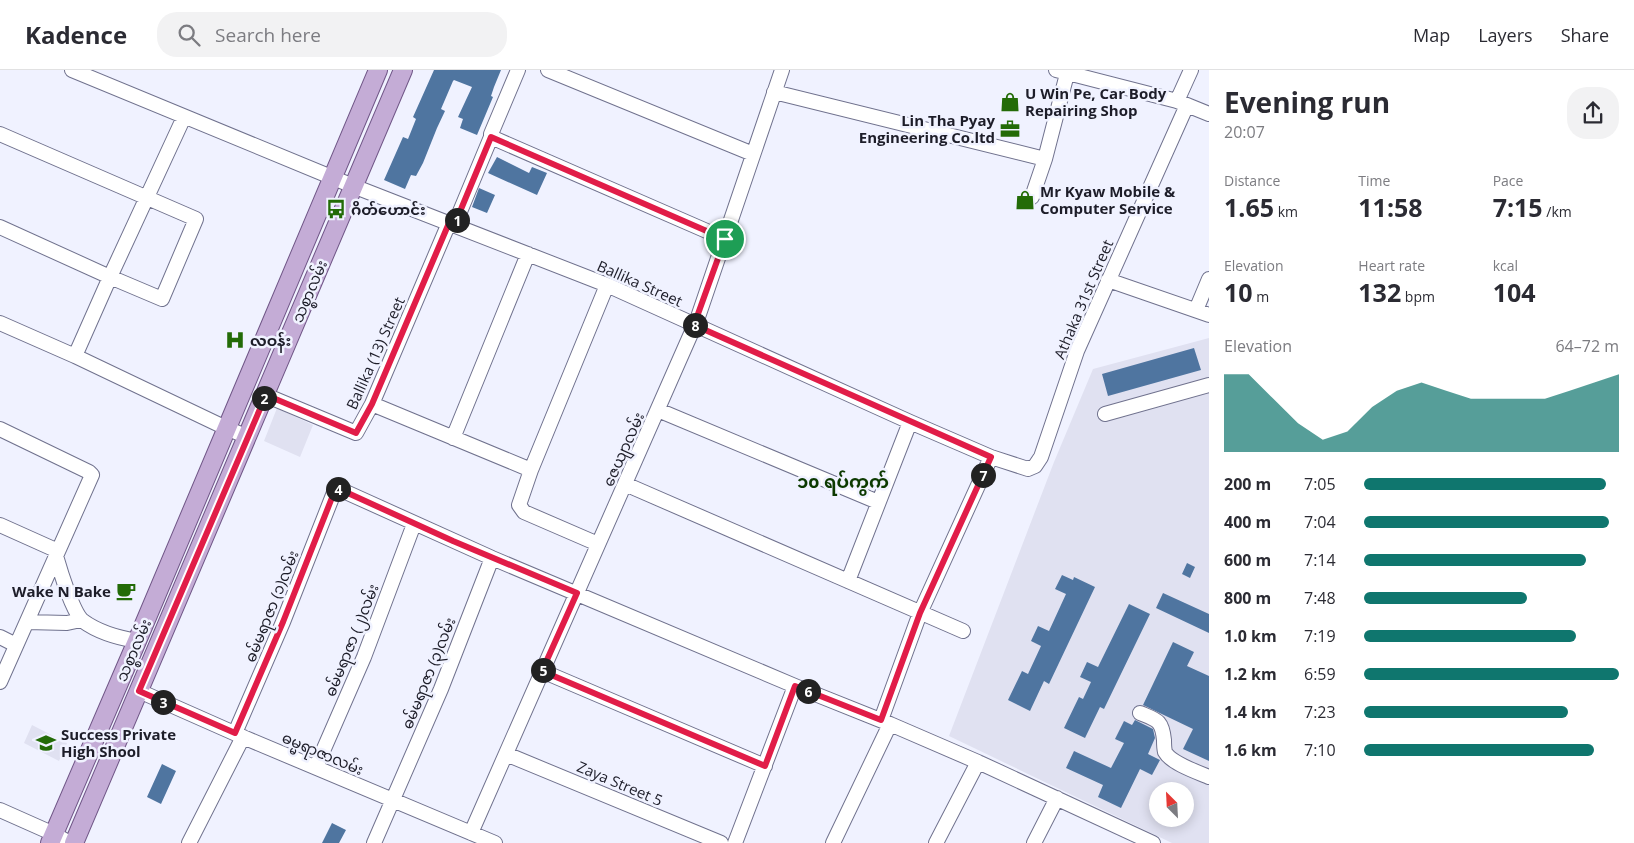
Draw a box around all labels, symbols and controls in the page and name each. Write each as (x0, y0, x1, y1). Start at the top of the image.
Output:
search box (157, 12, 507, 57)
text: Kadence (25, 18, 127, 51)
icon: search (175, 21, 203, 49)
text: Search here (215, 22, 321, 48)
text: Map (1413, 23, 1450, 47)
text: Layers (1478, 23, 1533, 47)
text: Share (1561, 23, 1609, 47)
place label: U Win Pe, Car Body Repairing Shop (1025, 83, 1167, 120)
text: Evening run (1224, 83, 1390, 121)
button: share (1567, 87, 1619, 139)
shop icon: U Win Pe, Car Body Repairing Shop (999, 91, 1021, 113)
place label: Lin Tha Pyay Engineering Co.ltd (859, 110, 995, 147)
office icon: Lin Tha Pyay Engineering Co.ltd (999, 118, 1021, 140)
text: 20:07 (1224, 121, 1265, 143)
text: Distance (1224, 171, 1280, 190)
text: Time (1358, 171, 1390, 190)
text: Pace (1493, 171, 1523, 190)
place label: Mr Kyaw Mobile & Computer Service (1040, 181, 1176, 218)
shop icon: Mr Kyaw Mobile & Computer Service (1014, 189, 1036, 211)
text: 1.65 (1224, 190, 1274, 224)
text: 11:58 (1358, 190, 1423, 224)
text: 7:15 (1493, 190, 1543, 224)
bus stop icon: ဂိတ်ဟောင်း (325, 198, 347, 220)
place label: ဂိတ်ဟောင်း (351, 199, 426, 219)
text: km (1274, 202, 1298, 221)
text: /km (1543, 202, 1572, 221)
pin: 1 (444, 208, 470, 232)
text: 1 (453, 211, 462, 230)
pin (704, 218, 746, 260)
icon: arrive (711, 225, 739, 253)
street label: Athaka 31st Street (1049, 236, 1117, 362)
street label: Ballika Street (594, 255, 686, 311)
text: Elevation (1224, 256, 1283, 275)
text: Heart rate (1358, 256, 1425, 275)
text: kcal (1493, 256, 1518, 275)
street label: သစ္စာလမ်း (287, 257, 334, 327)
text: 10 (1224, 275, 1253, 309)
text: 132 (1358, 275, 1401, 309)
text: 104 (1493, 275, 1536, 309)
text: m (1253, 287, 1269, 306)
text: bpm (1401, 287, 1435, 306)
street label: Ballika (13) Street (341, 294, 409, 412)
pin: 8 (682, 312, 708, 338)
text: 8 (691, 316, 700, 335)
hospital icon: လဝန်း (224, 329, 246, 351)
place label: လဝန်း (250, 330, 291, 353)
text: Elevation (1224, 335, 1292, 357)
text: 64–72 m (1555, 335, 1619, 357)
pin: 2 (252, 386, 276, 410)
text: 2 (260, 389, 269, 408)
street label: ဇေယျာလမ်း (598, 409, 651, 491)
pin: 7 (970, 462, 996, 488)
text: 7 (979, 466, 988, 485)
district label: ၁o ရပ်ကွက် (797, 469, 889, 496)
text: 200 m (1224, 473, 1271, 495)
text: 7:05 (1304, 473, 1336, 495)
pin: 4 (326, 476, 350, 502)
text: 4 (334, 480, 343, 499)
text: 400 m (1224, 511, 1271, 533)
text: 7:04 (1304, 511, 1336, 533)
street label: ဓမ်မရာဇာ (၁)လမ်း (239, 547, 305, 666)
text: 600 m (1224, 549, 1271, 571)
text: 7:14 (1304, 549, 1336, 571)
cafe icon: Wake N Bake (115, 580, 137, 602)
place label: Wake N Bake (12, 581, 111, 601)
street label: ဓမ်မရာဇာ (၂)လမ်း (319, 581, 385, 700)
text: 800 m (1224, 587, 1271, 609)
text: 7:48 (1304, 587, 1336, 609)
street label: ဓမ်မရာဇာ (၃)လမ်း (396, 614, 462, 733)
street label: သစ္စာလမ်း (111, 616, 158, 686)
text: 1.0 km (1224, 625, 1277, 647)
text: 7:19 (1304, 625, 1336, 647)
pin: 5 (530, 658, 556, 682)
text: 5 (539, 661, 548, 680)
text: 1.2 km (1224, 663, 1277, 685)
text: 6:59 (1304, 663, 1336, 685)
pin: 6 (796, 678, 820, 704)
text: 6 (804, 682, 813, 701)
pin: 3 (150, 690, 176, 714)
text: 3 (159, 693, 168, 712)
text: 1.4 km (1224, 701, 1277, 723)
text: 7:23 (1304, 701, 1336, 723)
place label: Success Private High Shool (61, 724, 176, 761)
street label: ဓမ္မရာဇာလမ်း (278, 727, 367, 782)
school or university icon: Success Private High Shool (35, 732, 57, 754)
text: 1.6 km (1224, 739, 1277, 761)
text: 7:10 (1304, 739, 1336, 761)
street label: Zaya Street 5 (574, 756, 666, 810)
north arrow (1149, 782, 1194, 828)
map controls (1149, 782, 1194, 827)

